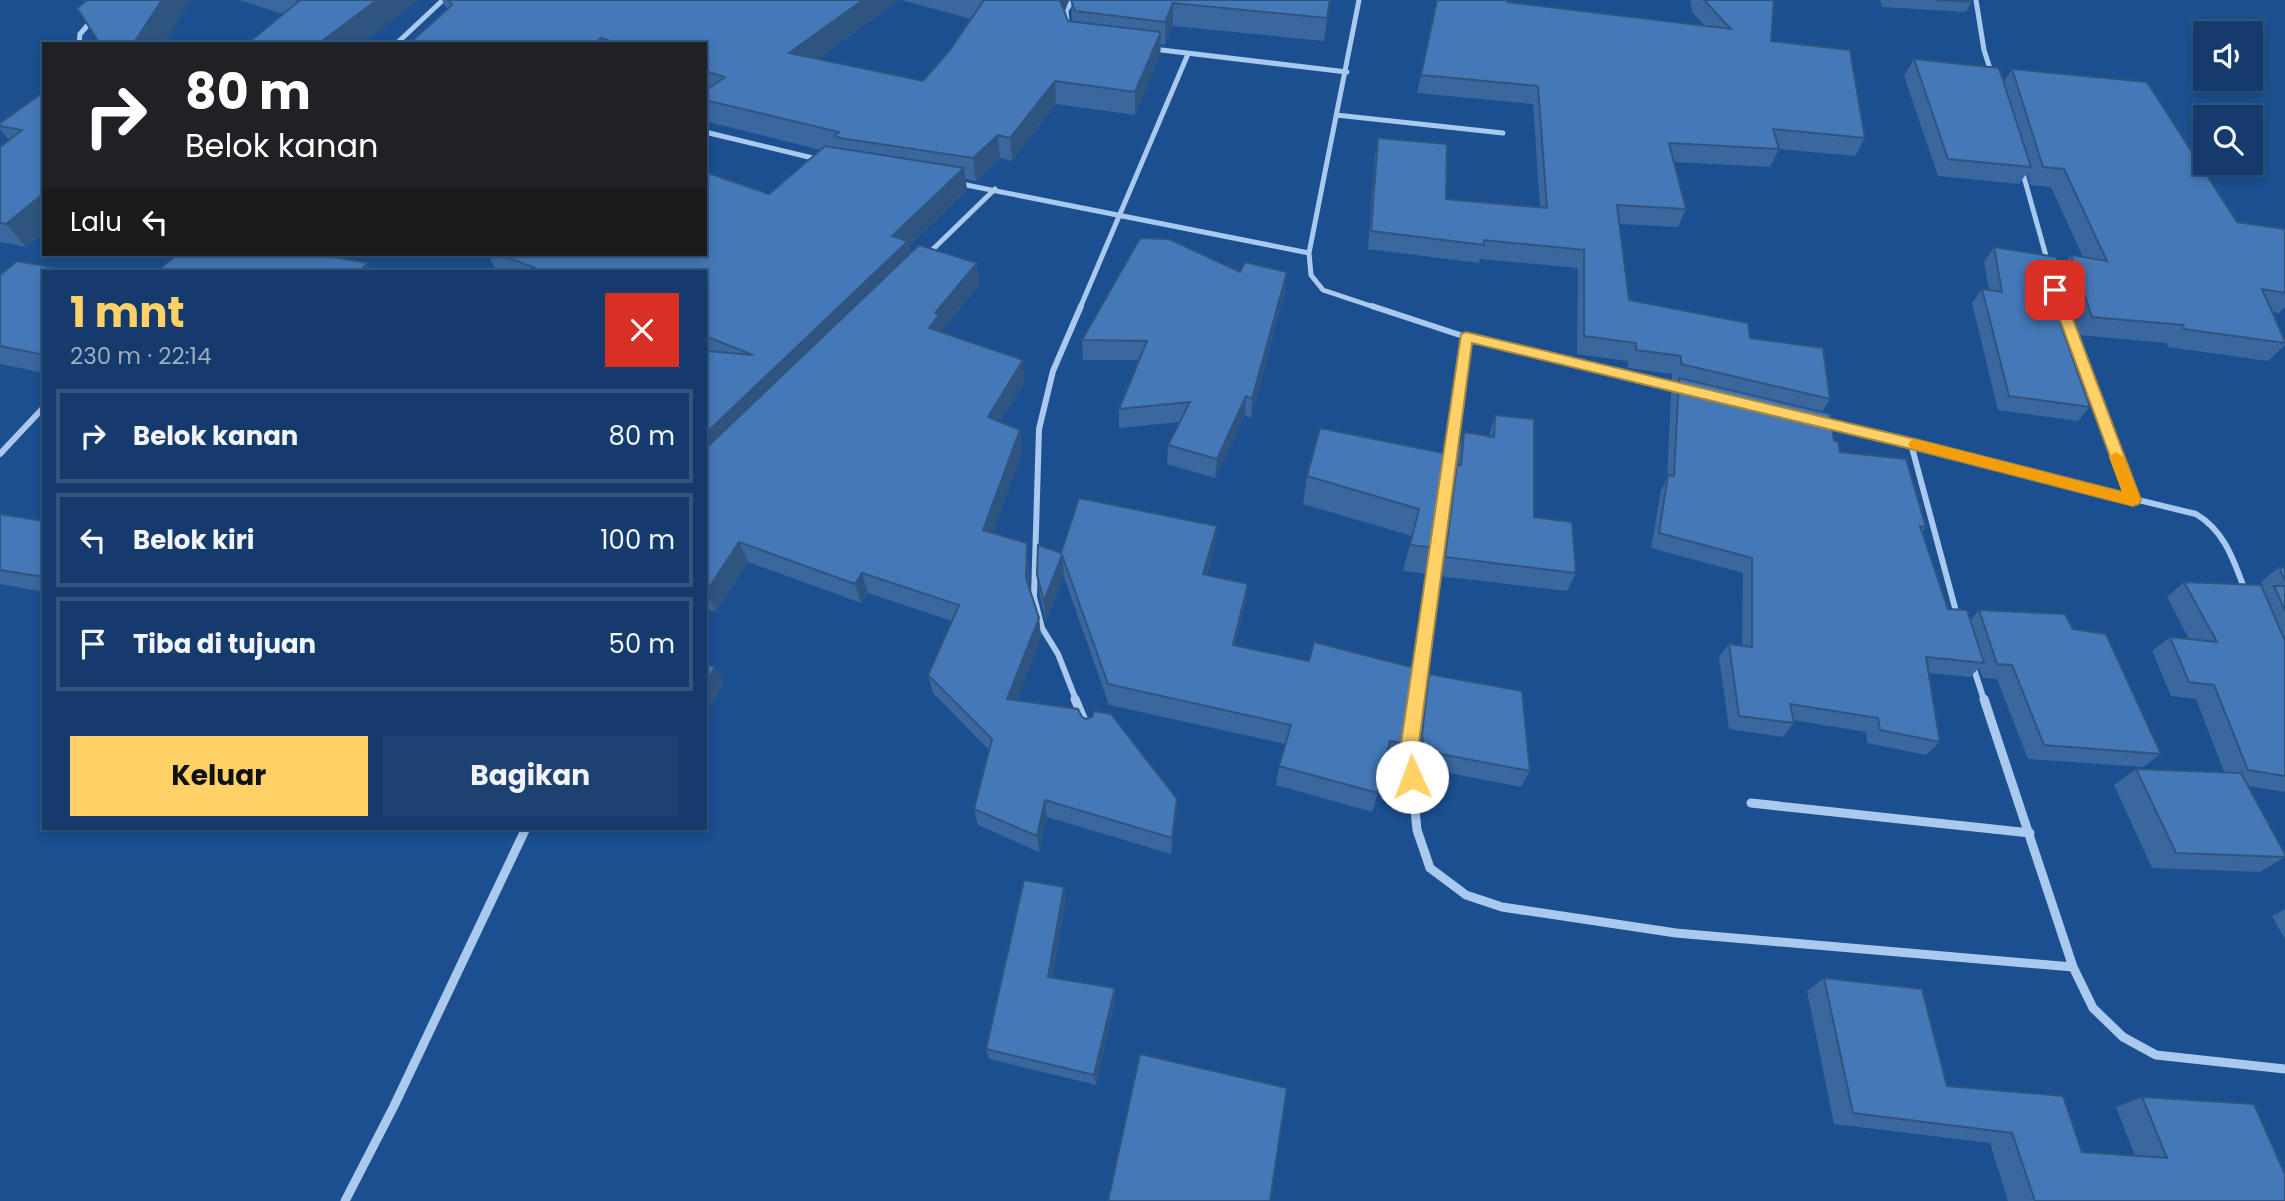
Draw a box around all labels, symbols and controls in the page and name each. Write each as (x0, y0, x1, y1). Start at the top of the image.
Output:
map controls (2193, 21, 2263, 175)
button: sound (2193, 21, 2263, 91)
text: 80 m (185, 58, 311, 126)
icon: right (70, 70, 161, 161)
button: search (2193, 105, 2263, 175)
text: Belok kanan (185, 123, 379, 168)
icon: left (136, 203, 174, 241)
text: Lalu (70, 204, 122, 240)
pin (2025, 260, 2085, 320)
icon: arrive (2036, 271, 2074, 309)
text: 1 mnt (70, 283, 185, 342)
button: close (605, 293, 679, 367)
text: 230 m · 22:14 (70, 340, 211, 372)
icon: right (74, 417, 112, 455)
text: Belok kanan (133, 418, 298, 454)
text: 80 m (609, 418, 675, 454)
icon: left (74, 521, 112, 559)
text: Belok kiri (133, 522, 255, 558)
text: 100 m (600, 522, 675, 558)
icon: arrive (74, 625, 112, 663)
text: Tiba di tujuan (133, 626, 316, 662)
text: 50 m (609, 626, 675, 662)
button: Keluar (70, 736, 368, 816)
button: Bagikan (382, 736, 679, 816)
position arrow (1375, 740, 1449, 814)

